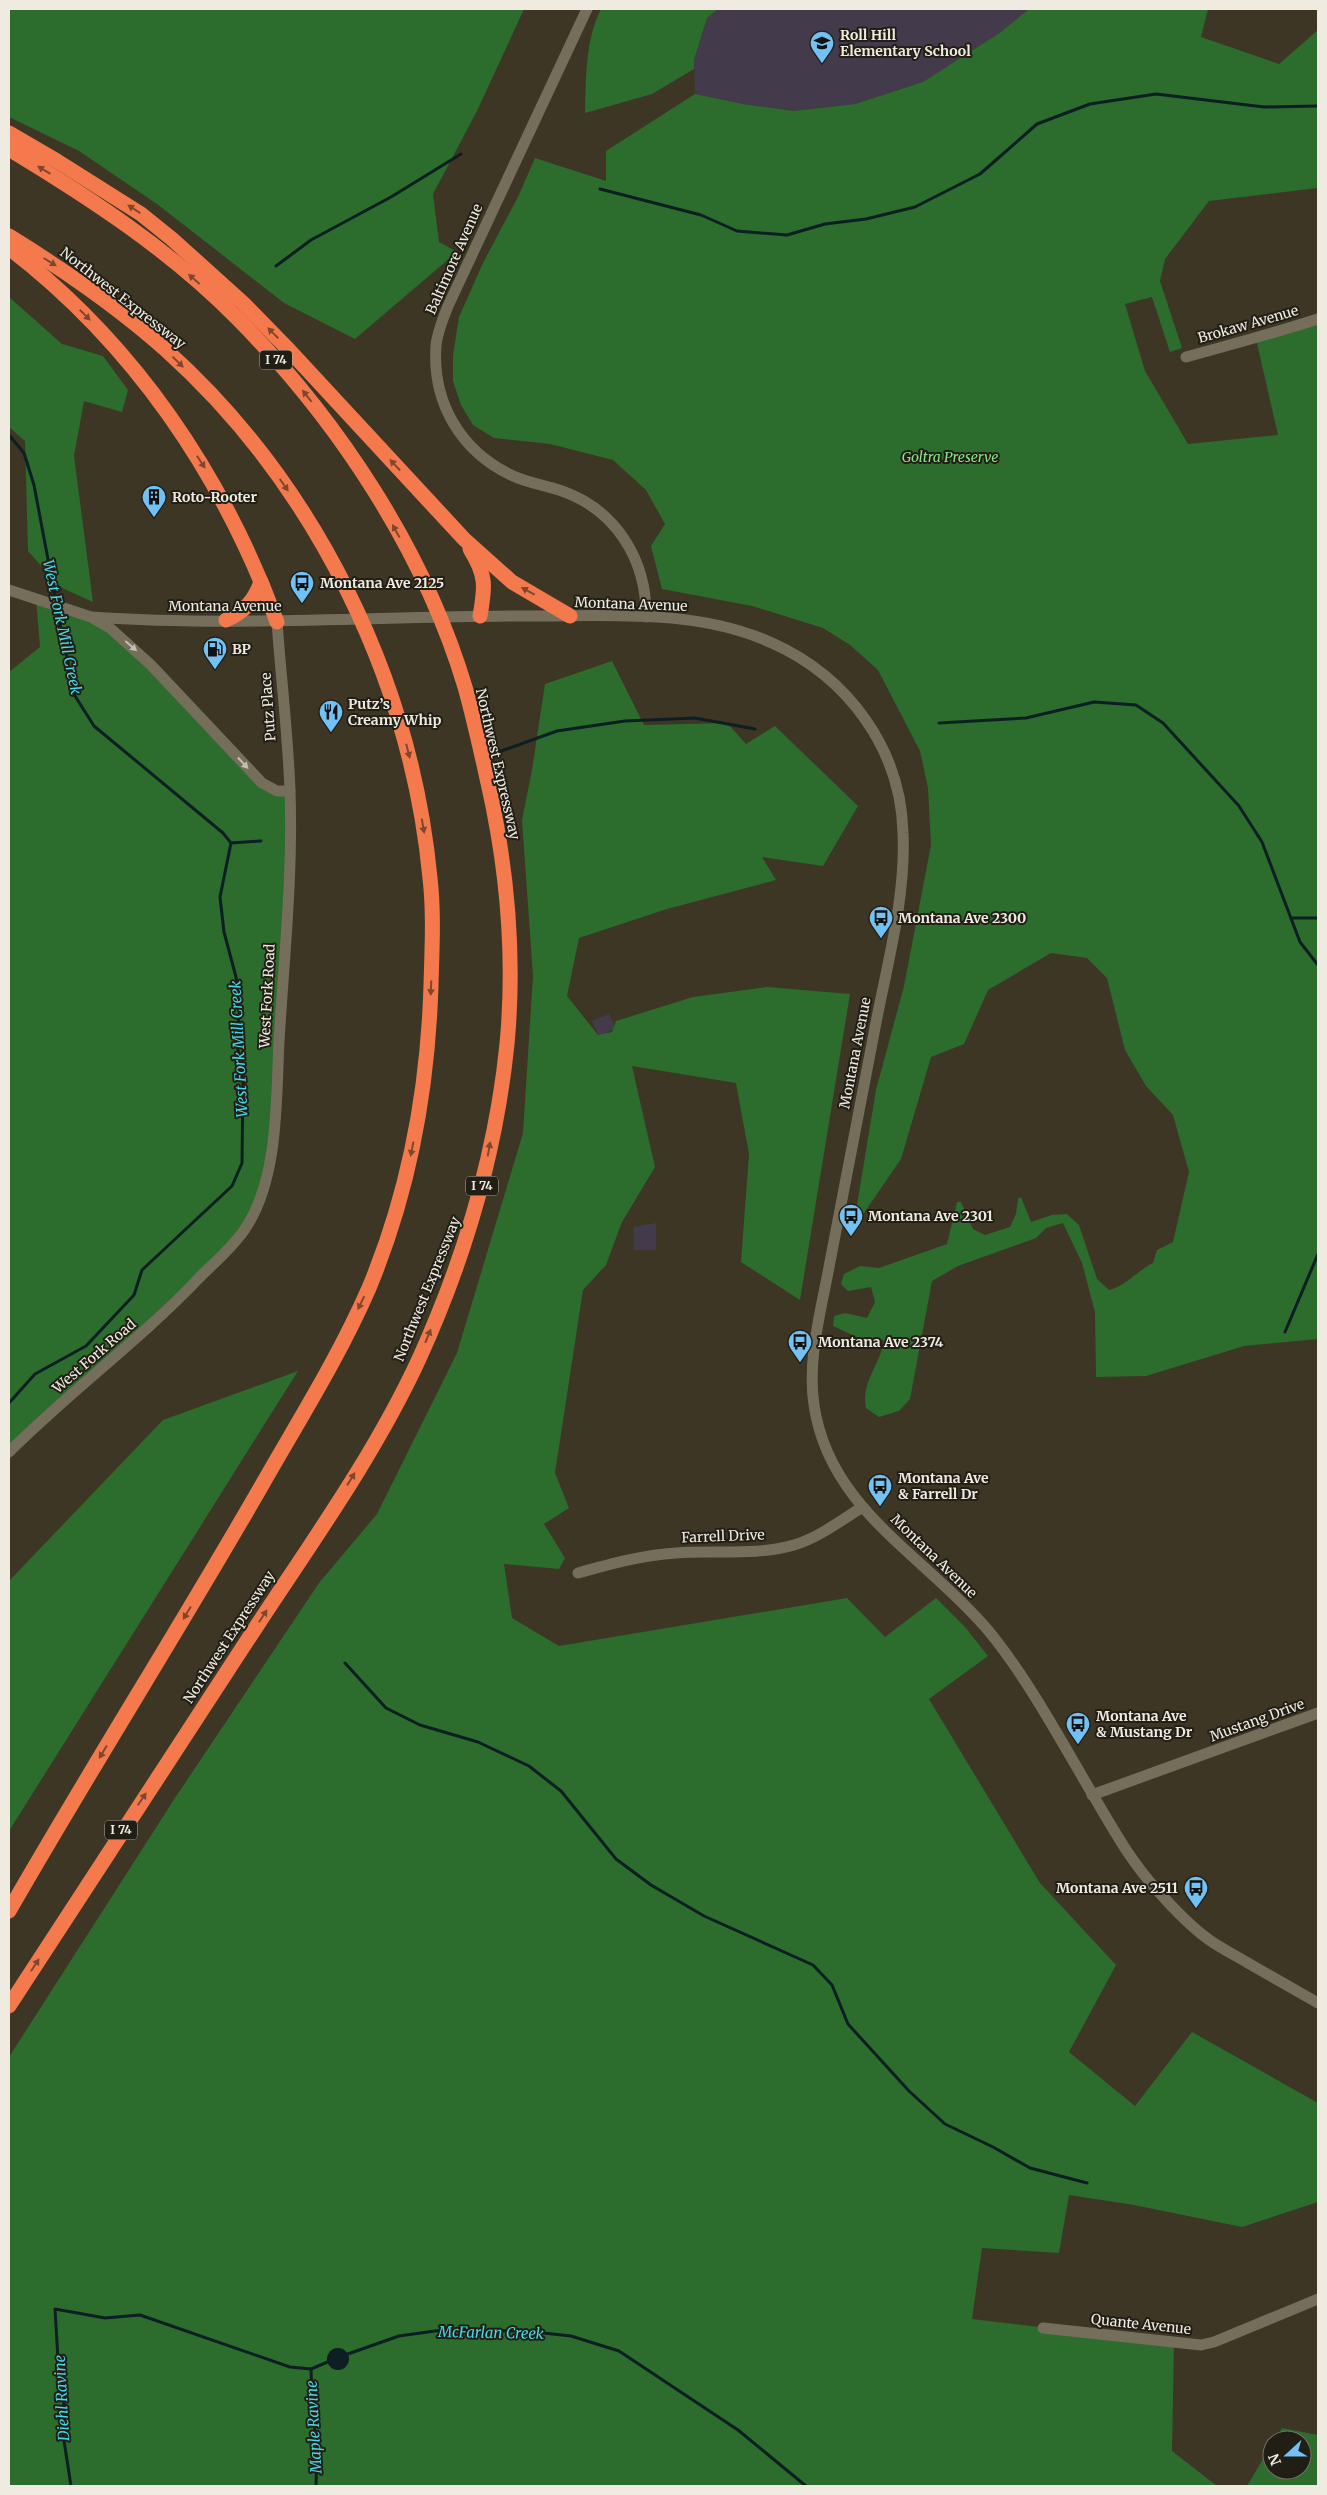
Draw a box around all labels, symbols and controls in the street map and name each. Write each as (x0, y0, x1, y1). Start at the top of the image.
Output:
place label: Roll Hill Elementary School (840, 26, 971, 60)
school or university icon: Roll Hill Elementary School (809, 30, 835, 64)
one-way arrow (38, 166, 51, 175)
street label: Baltimore Avenue (422, 201, 486, 317)
one-way arrow (128, 205, 141, 214)
street label: Northwest Expressway (57, 243, 190, 353)
one-way arrow (44, 257, 57, 266)
one-way arrow (188, 274, 201, 285)
street label: Brokaw Avenue (1196, 301, 1300, 347)
one-way arrow (78, 309, 90, 321)
one-way arrow (267, 327, 279, 339)
road number: I 74 (260, 350, 292, 370)
one-way arrow (172, 356, 184, 368)
one-way arrow (302, 389, 312, 403)
park label: Goltra Preserve (902, 448, 998, 466)
one-way arrow (196, 455, 205, 468)
one-way arrow (389, 459, 401, 471)
one-way arrow (279, 478, 289, 492)
building icon: Roto-Rooter (141, 484, 167, 518)
place label: Roto-Rooter (172, 488, 257, 506)
one-way arrow (392, 524, 400, 539)
water label: West Fork Mill Creek (39, 558, 86, 697)
bus stop icon: Montana Ave 2125 (289, 570, 315, 604)
place label: Montana Ave 2125 (320, 574, 444, 592)
one-way arrow (522, 587, 535, 596)
street label: Montana Avenue (574, 593, 688, 615)
street label: Montana Avenue (168, 597, 282, 615)
fuel station icon: BP (202, 636, 228, 670)
one-way arrow (124, 640, 137, 651)
place label: BP (232, 640, 251, 658)
street label: Putz Place (257, 672, 279, 742)
street label: Northwest Expressway (472, 687, 524, 842)
place label: Putz’s Creamy Whip (348, 695, 441, 729)
restaurant icon: Putz’s Creamy Whip (318, 699, 344, 733)
one-way arrow (404, 744, 412, 759)
one-way arrow (237, 756, 249, 768)
one-way arrow (419, 818, 427, 834)
bus stop icon: Montana Ave 2300 (868, 905, 894, 939)
place label: Montana Ave 2300 (898, 909, 1026, 927)
street label: West Fork Road (255, 943, 279, 1050)
water label: West Fork Mill Creek (225, 979, 252, 1118)
one-way arrow (427, 980, 435, 996)
street label: Montana Avenue (835, 996, 875, 1110)
one-way arrow (408, 1141, 416, 1157)
one-way arrow (486, 1141, 494, 1157)
road number: I 74 (466, 1176, 498, 1196)
bus stop icon: Montana Ave 2301 (838, 1203, 864, 1237)
place label: Montana Ave 2301 (868, 1207, 994, 1225)
street label: Northwest Expressway (390, 1213, 465, 1364)
one-way arrow (357, 1296, 365, 1310)
street label: West Fork Road (48, 1315, 140, 1398)
one-way arrow (424, 1328, 432, 1343)
bus stop icon: Montana Ave 2374 (787, 1329, 813, 1363)
place label: Montana Ave 2374 (818, 1333, 943, 1351)
place label: Montana Ave & Farrell Dr (898, 1469, 989, 1503)
one-way arrow (347, 1473, 356, 1486)
bus stop icon: Montana Ave & Farrell Dr (867, 1473, 893, 1507)
street label: Montana Avenue (887, 1510, 981, 1602)
street label: Farrell Drive (681, 1526, 765, 1546)
street label: Northwest Expressway (179, 1567, 279, 1707)
one-way arrow (183, 1606, 192, 1619)
one-way arrow (259, 1609, 268, 1622)
street label: Mustang Drive (1207, 1695, 1307, 1745)
place label: Montana Ave & Mustang Dr (1096, 1707, 1193, 1741)
bus stop icon: Montana Ave & Mustang Dr (1065, 1711, 1091, 1745)
one-way arrow (98, 1745, 108, 1758)
one-way arrow (137, 1792, 147, 1806)
road number: I 74 (105, 1820, 137, 1840)
bus stop icon: Montana Ave 2511 (1183, 1875, 1209, 1909)
place label: Montana Ave 2511 (1056, 1879, 1178, 1897)
one-way arrow (30, 1958, 40, 1972)
street label: Quante Avenue (1090, 2310, 1192, 2338)
water label: McFarlan Creek (437, 2322, 545, 2343)
water label: Diehl Ravine (50, 2354, 73, 2443)
water label: Maple Ravine (302, 2380, 325, 2475)
north arrow (1262, 2430, 1312, 2480)
text: N (1264, 2451, 1285, 2468)

